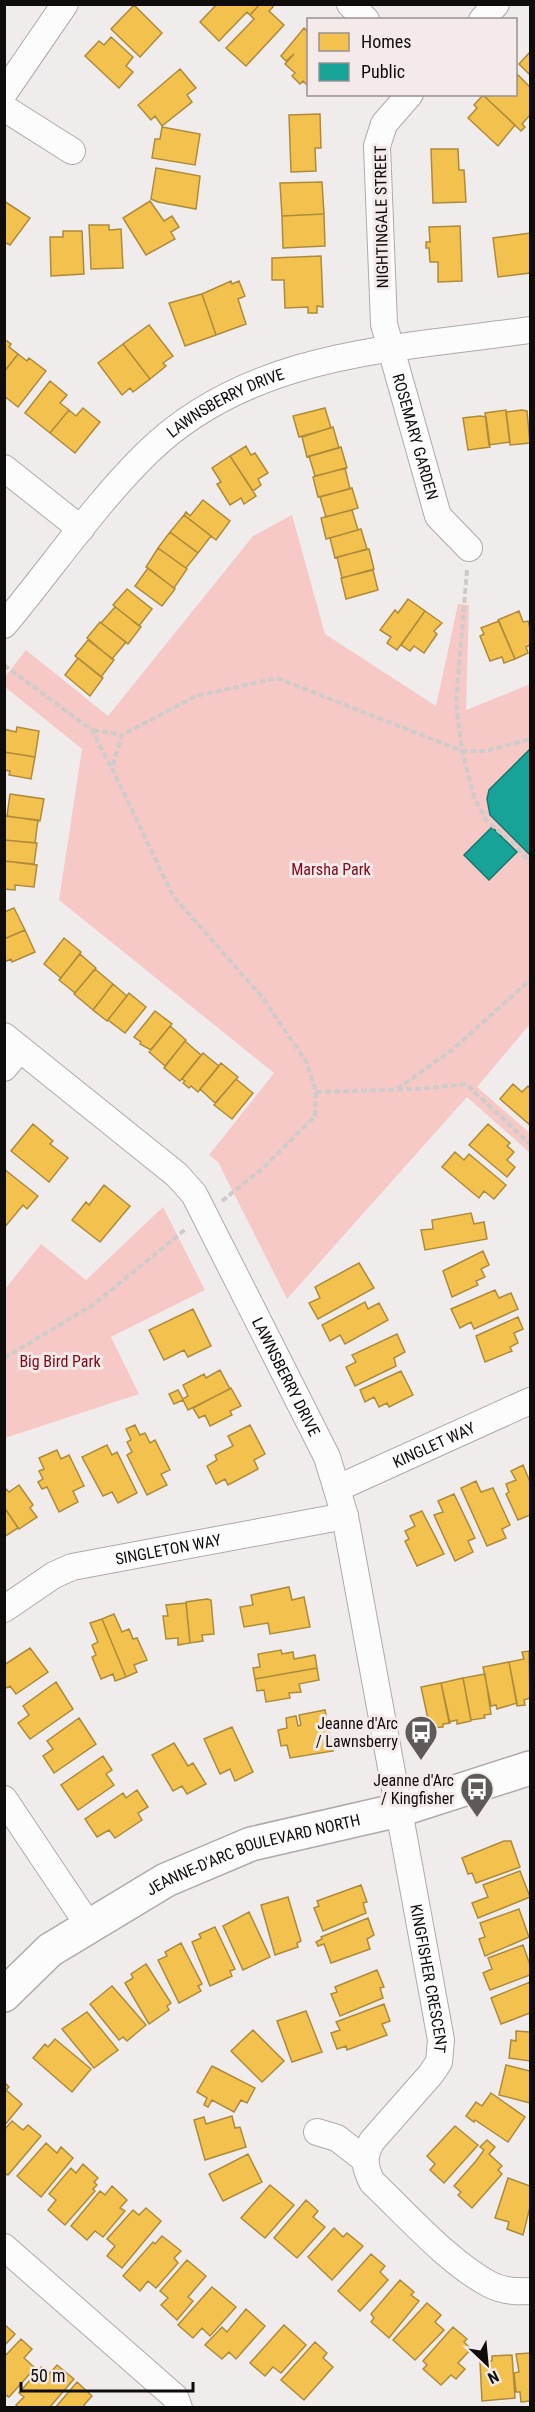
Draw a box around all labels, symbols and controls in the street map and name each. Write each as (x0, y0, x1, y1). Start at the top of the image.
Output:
legend (307, 18, 517, 96)
text: Homes (361, 31, 411, 52)
text: Public (361, 61, 405, 82)
street label: NIGHTINGALE STREET (371, 145, 392, 289)
street label: LAWNSBERRY DRIVE (163, 364, 287, 442)
street label: ROSEMARY GARDEN (388, 372, 442, 502)
park label: Marsha Park (291, 860, 372, 879)
street label: LAWNSBERRY DRIVE (248, 1314, 324, 1439)
park label: Big Bird Park (19, 1352, 101, 1371)
street label: KINGLET WAY (390, 1418, 479, 1472)
street label: SINGLETON WAY (114, 1530, 223, 1569)
place label: Jeanne d'Arc / Lawnsberry (316, 1714, 398, 1751)
bus stop icon: Jeanne d'Arc / Lawnsberry (403, 1714, 439, 1761)
place label: Jeanne d'Arc / Kingfisher (373, 1771, 454, 1808)
bus stop icon: Jeanne d'Arc / Kingfisher (459, 1771, 495, 1818)
street label: JEANNE-D'ARC BOULEVARD NORTH (143, 1810, 362, 1900)
street label: KINGFISHER CRESCENT (406, 1903, 451, 2054)
north arrow (457, 2334, 517, 2394)
scale bar (21, 2355, 194, 2393)
text: 50 m (30, 2365, 65, 2386)
text: N (485, 2366, 502, 2388)

